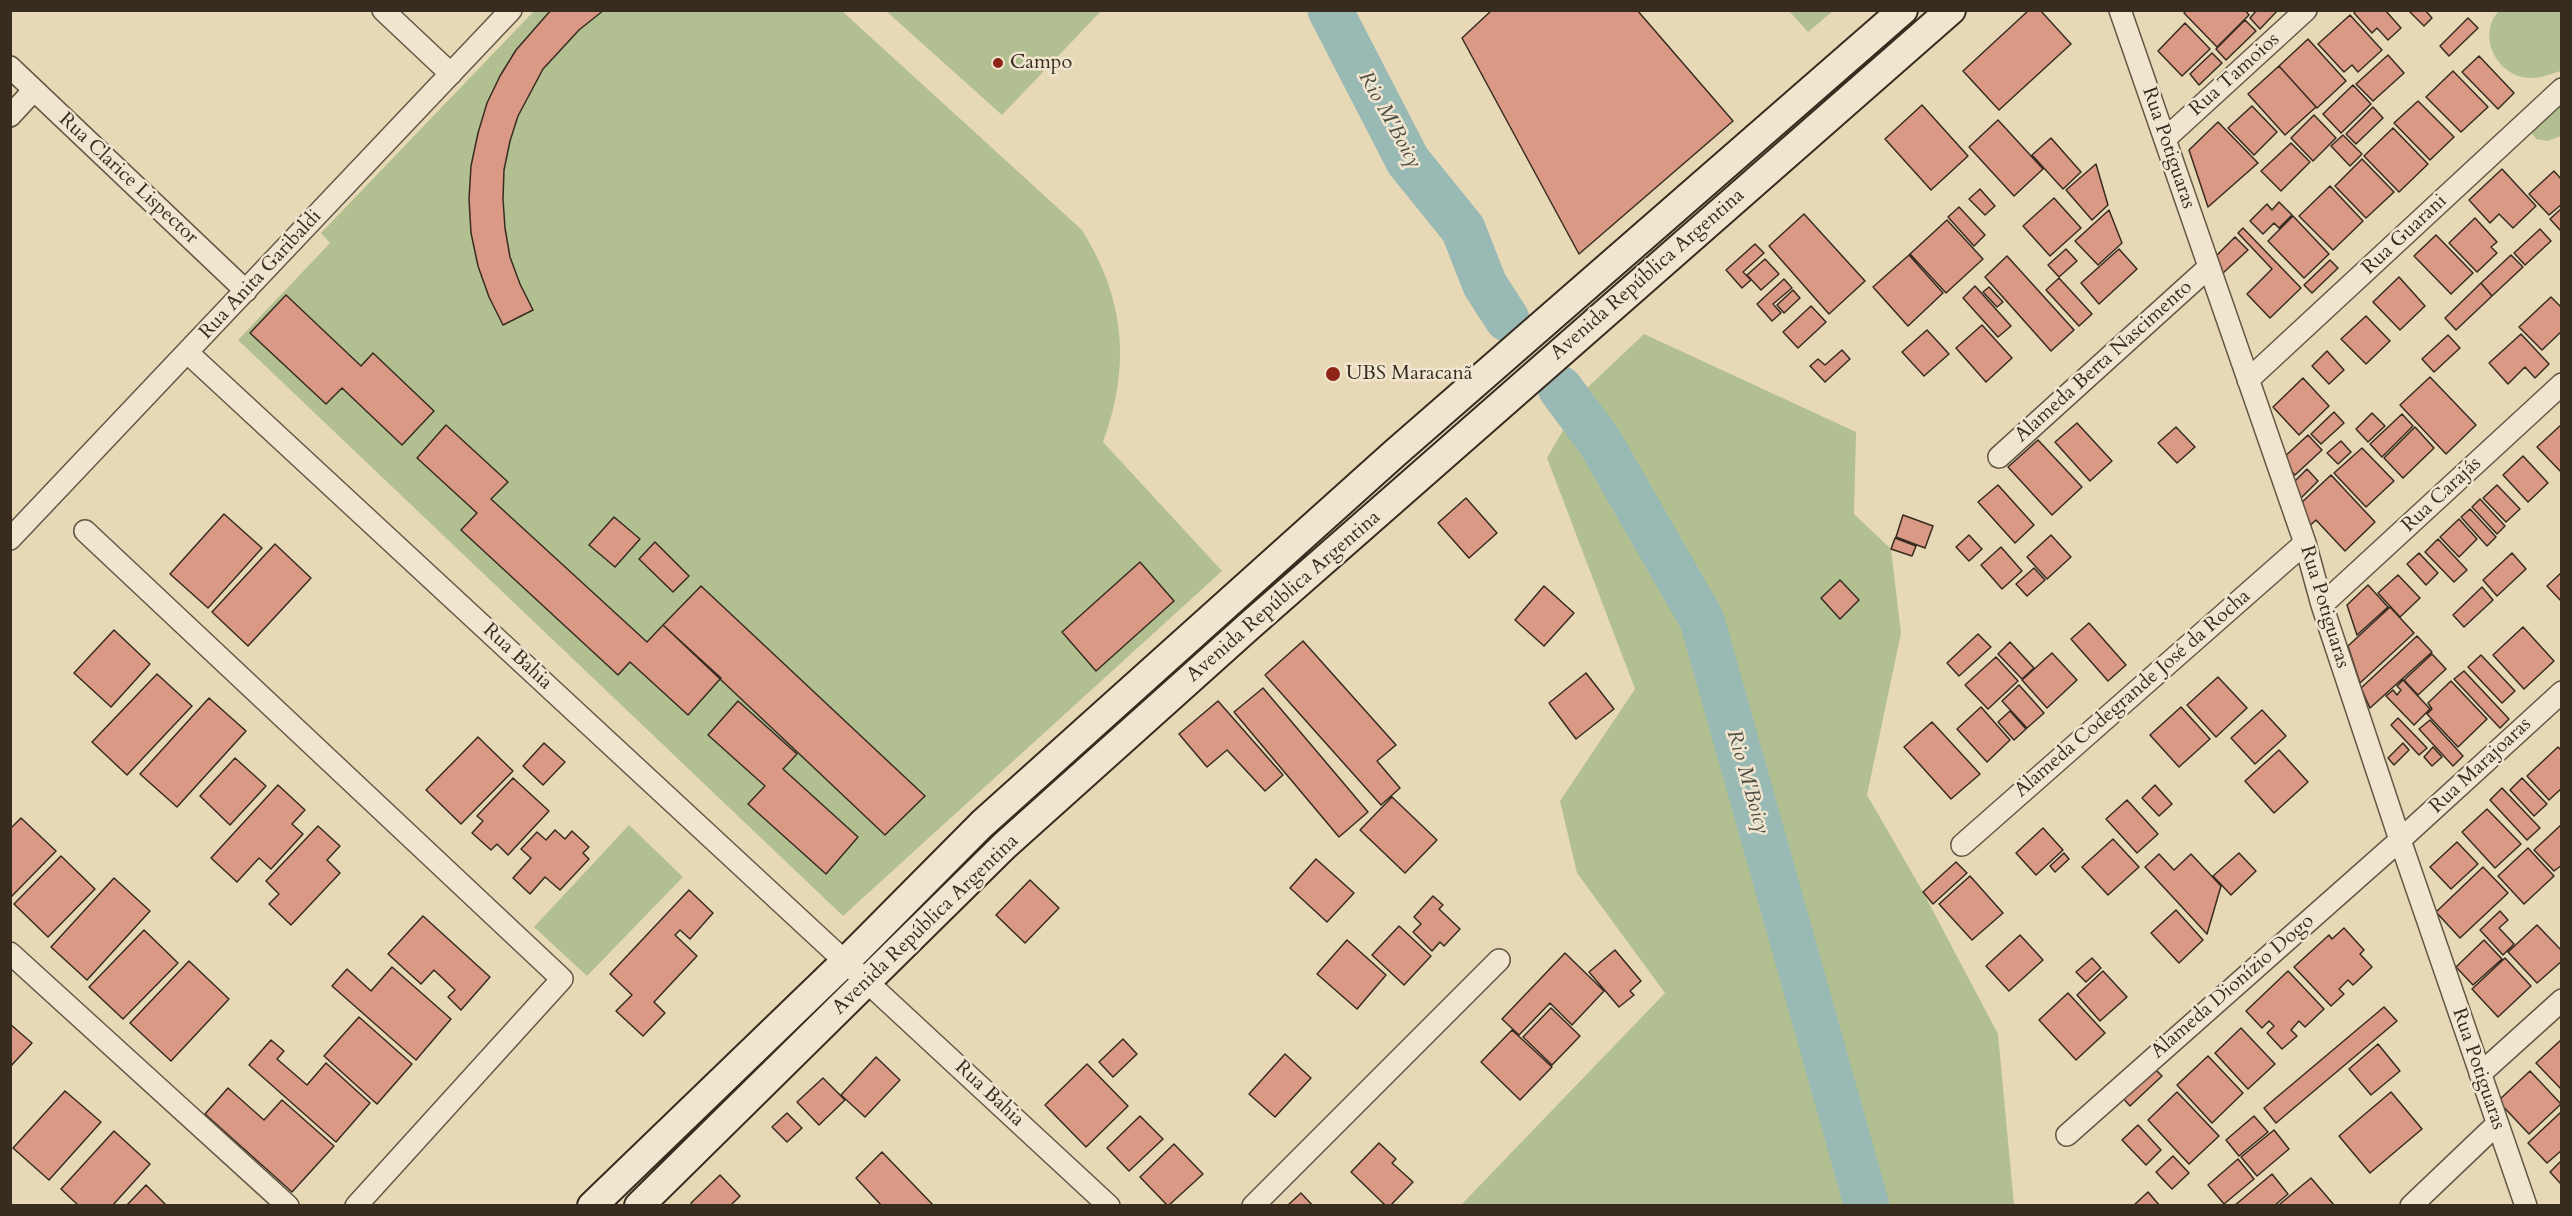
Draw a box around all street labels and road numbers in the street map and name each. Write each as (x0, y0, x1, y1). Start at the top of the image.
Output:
street label: Rua Tamoios (2185, 28, 2285, 122)
street label: Rua Potiguaras (2136, 84, 2200, 212)
street label: Rua Clarice Lispector (53, 108, 203, 250)
street label: Avenida República Argentina (1546, 184, 1750, 366)
street label: Rua Guarani (2358, 190, 2452, 280)
street label: Rua Anita Garibaldi (195, 205, 327, 345)
street label: Alameda Berta Nascimento (2010, 276, 2198, 448)
street label: Rua Carajás (2397, 452, 2487, 538)
street label: Avenida República Argentina (1182, 506, 1386, 688)
street label: Rua Potiguaras (2294, 543, 2354, 671)
street label: Alameda Codegrande José da Rocha (2010, 585, 2256, 803)
street label: Rua Bahia (477, 619, 557, 695)
street label: Rua Marajoaras (2425, 713, 2537, 819)
street label: Avenida República Argentina (828, 830, 1024, 1020)
street label: Alameda Dionízio Dogo (2147, 910, 2319, 1064)
street label: Rua Potiguaras (2446, 1005, 2510, 1133)
street label: Rua Bahia (949, 1056, 1029, 1132)

